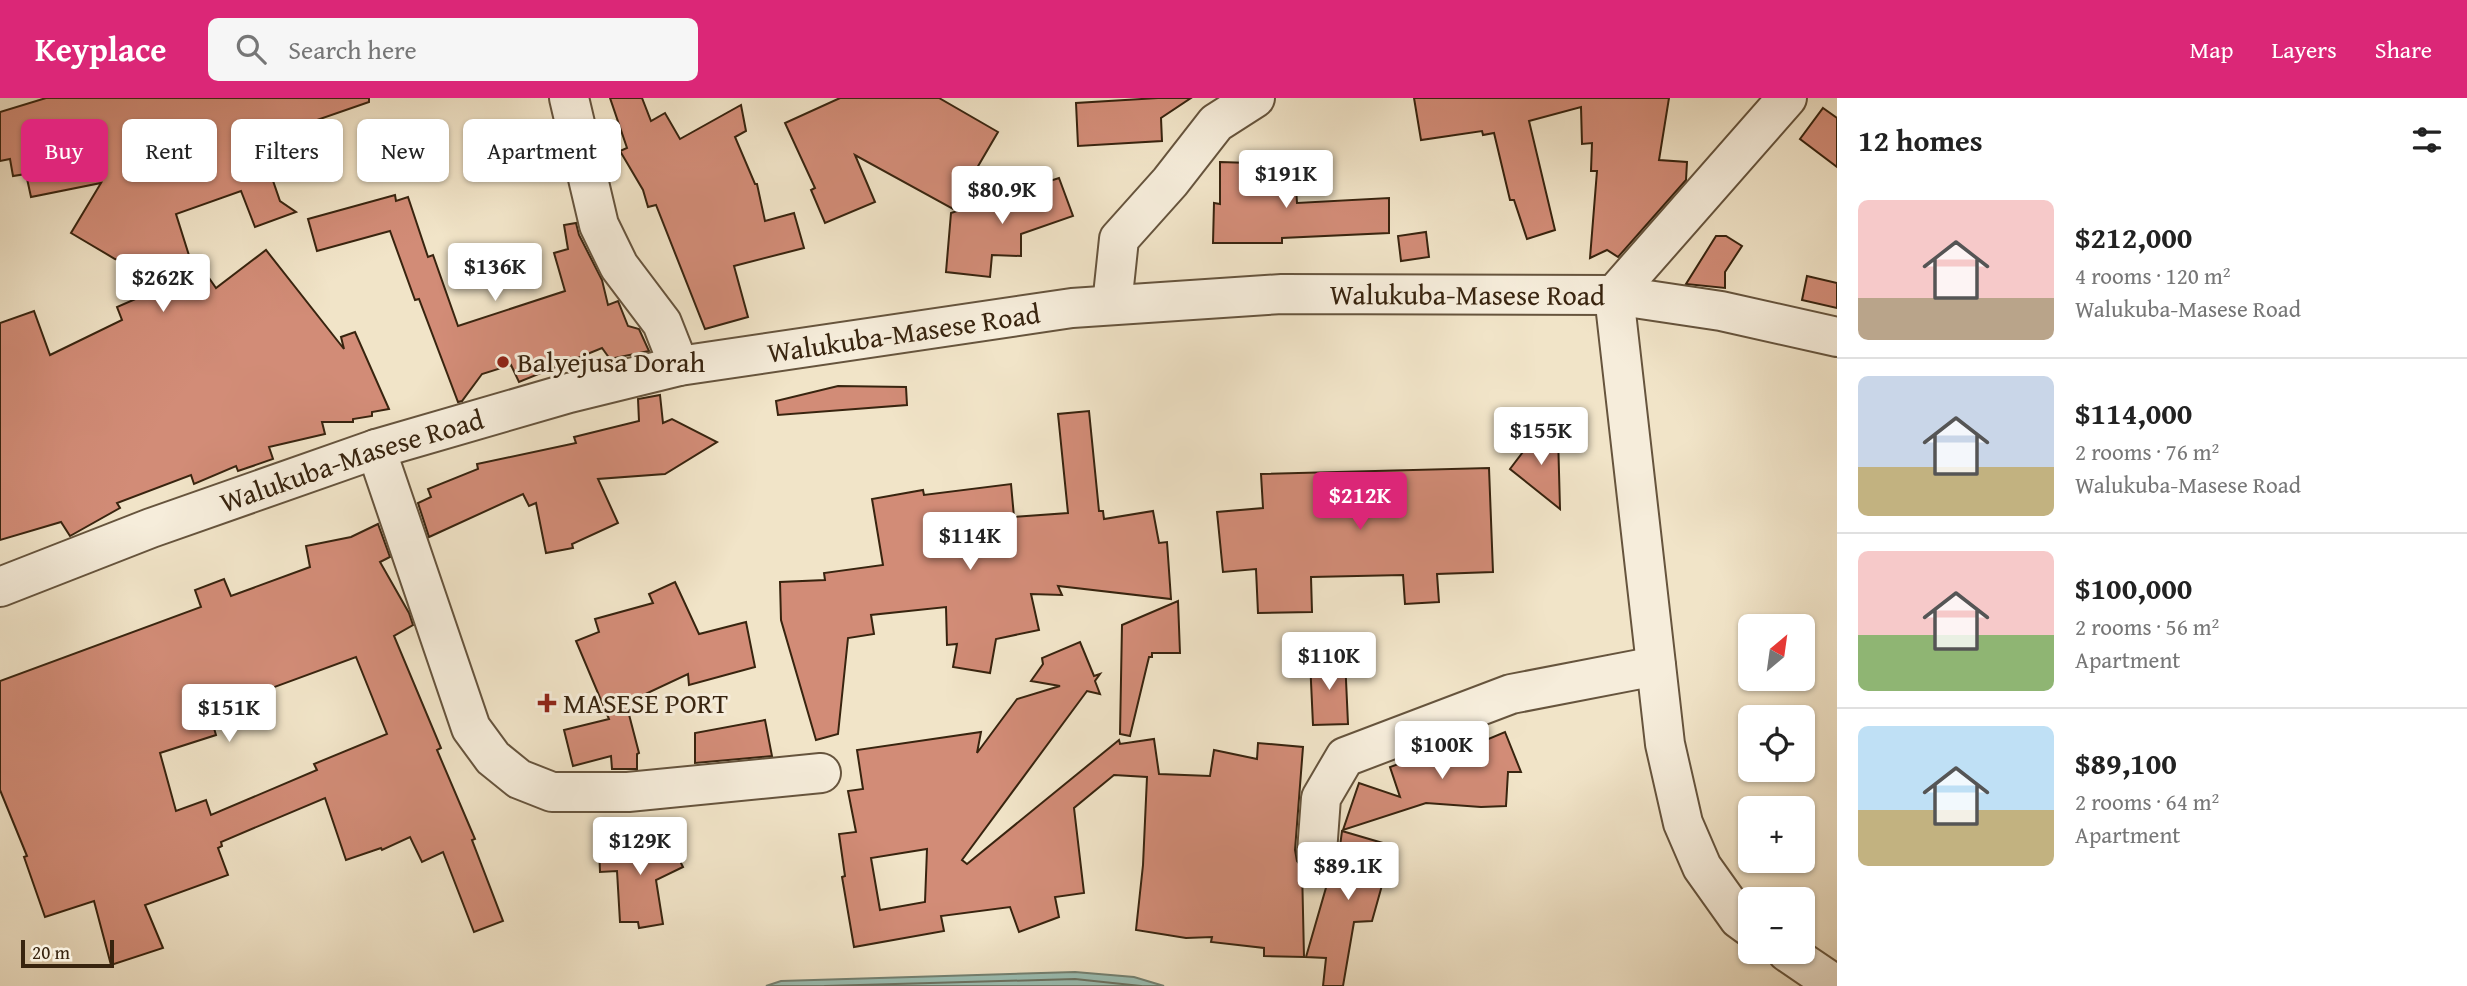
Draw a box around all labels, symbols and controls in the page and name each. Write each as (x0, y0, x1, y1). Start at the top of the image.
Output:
search box (208, 18, 698, 81)
text: Keyplace (35, 25, 166, 73)
icon: search (232, 30, 270, 68)
text: Search here (288, 30, 417, 69)
text: Map (2190, 32, 2233, 67)
text: Layers (2271, 32, 2337, 67)
text: Share (2375, 32, 2432, 67)
text: 12 homes (1858, 118, 1983, 162)
chip: Buy (21, 119, 108, 182)
chip: Rent (122, 119, 217, 182)
chip: Filters (231, 119, 343, 182)
chip: New (357, 119, 449, 182)
chip: Apartment (463, 119, 621, 182)
icon: filters (2408, 121, 2446, 159)
pin: $191K (1237, 150, 1335, 210)
text: $191K (1255, 156, 1317, 189)
pin: $80.9K (945, 166, 1059, 226)
text: $80.9K (968, 172, 1036, 205)
text: $212,000 (2075, 215, 2192, 259)
icon: home (1914, 228, 1998, 312)
pin: $136K (446, 244, 544, 303)
text: $136K (464, 249, 526, 282)
pin: $262K (114, 254, 212, 314)
text: 4 rooms · 120 m² (2075, 259, 2230, 292)
text: $262K (132, 260, 194, 293)
street label: Walukuba-Masese Road (1330, 273, 1605, 315)
street label: Walukuba-Masese Road (765, 292, 1043, 373)
text: Walukuba-Masese Road (2075, 292, 2301, 325)
place label: Balyejusa Dorah (517, 341, 705, 382)
marker: Balyejusa Dorah (495, 354, 511, 370)
text: $114,000 (2075, 391, 2192, 435)
street label: Walukuba-Masese Road (214, 398, 488, 522)
icon: home (1914, 404, 1998, 488)
pin: $155K (1492, 408, 1590, 467)
text: $155K (1510, 413, 1572, 446)
text: 2 rooms · 76 m² (2075, 435, 2219, 468)
text: Walukuba-Masese Road (2075, 468, 2301, 501)
pin: $212K (1311, 472, 1409, 532)
text: $212K (1329, 478, 1391, 511)
pin: $114K (921, 512, 1019, 572)
text: $114K (939, 518, 1001, 551)
text: $100,000 (2075, 566, 2192, 610)
icon: home (1914, 579, 1998, 663)
text: 2 rooms · 56 m² (2075, 610, 2219, 643)
north arrow (1738, 614, 1815, 691)
map controls (1738, 614, 1815, 964)
pin: $110K (1280, 632, 1378, 692)
text: $110K (1298, 638, 1360, 671)
text: Apartment (2075, 643, 2180, 676)
place label: MASESE PORT (563, 682, 728, 723)
pin: $151K (180, 684, 278, 744)
text: $151K (198, 690, 260, 723)
marker: MASESE PORT (537, 693, 557, 713)
button: locate (1738, 705, 1815, 782)
pin: $100K (1393, 722, 1491, 781)
text: $100K (1411, 727, 1473, 760)
text: $89,100 (2075, 741, 2177, 785)
icon: home (1914, 754, 1998, 838)
text: 2 rooms · 64 m² (2075, 785, 2219, 818)
button: + (1738, 796, 1815, 873)
pin: $129K (591, 818, 689, 877)
text: Apartment (2075, 818, 2180, 851)
text: $129K (609, 823, 671, 856)
pin: $89.1K (1291, 842, 1405, 902)
text: $89.1K (1314, 848, 1382, 881)
button: − (1738, 887, 1815, 964)
scale bar (21, 937, 114, 969)
text: 20 m (32, 938, 70, 966)

